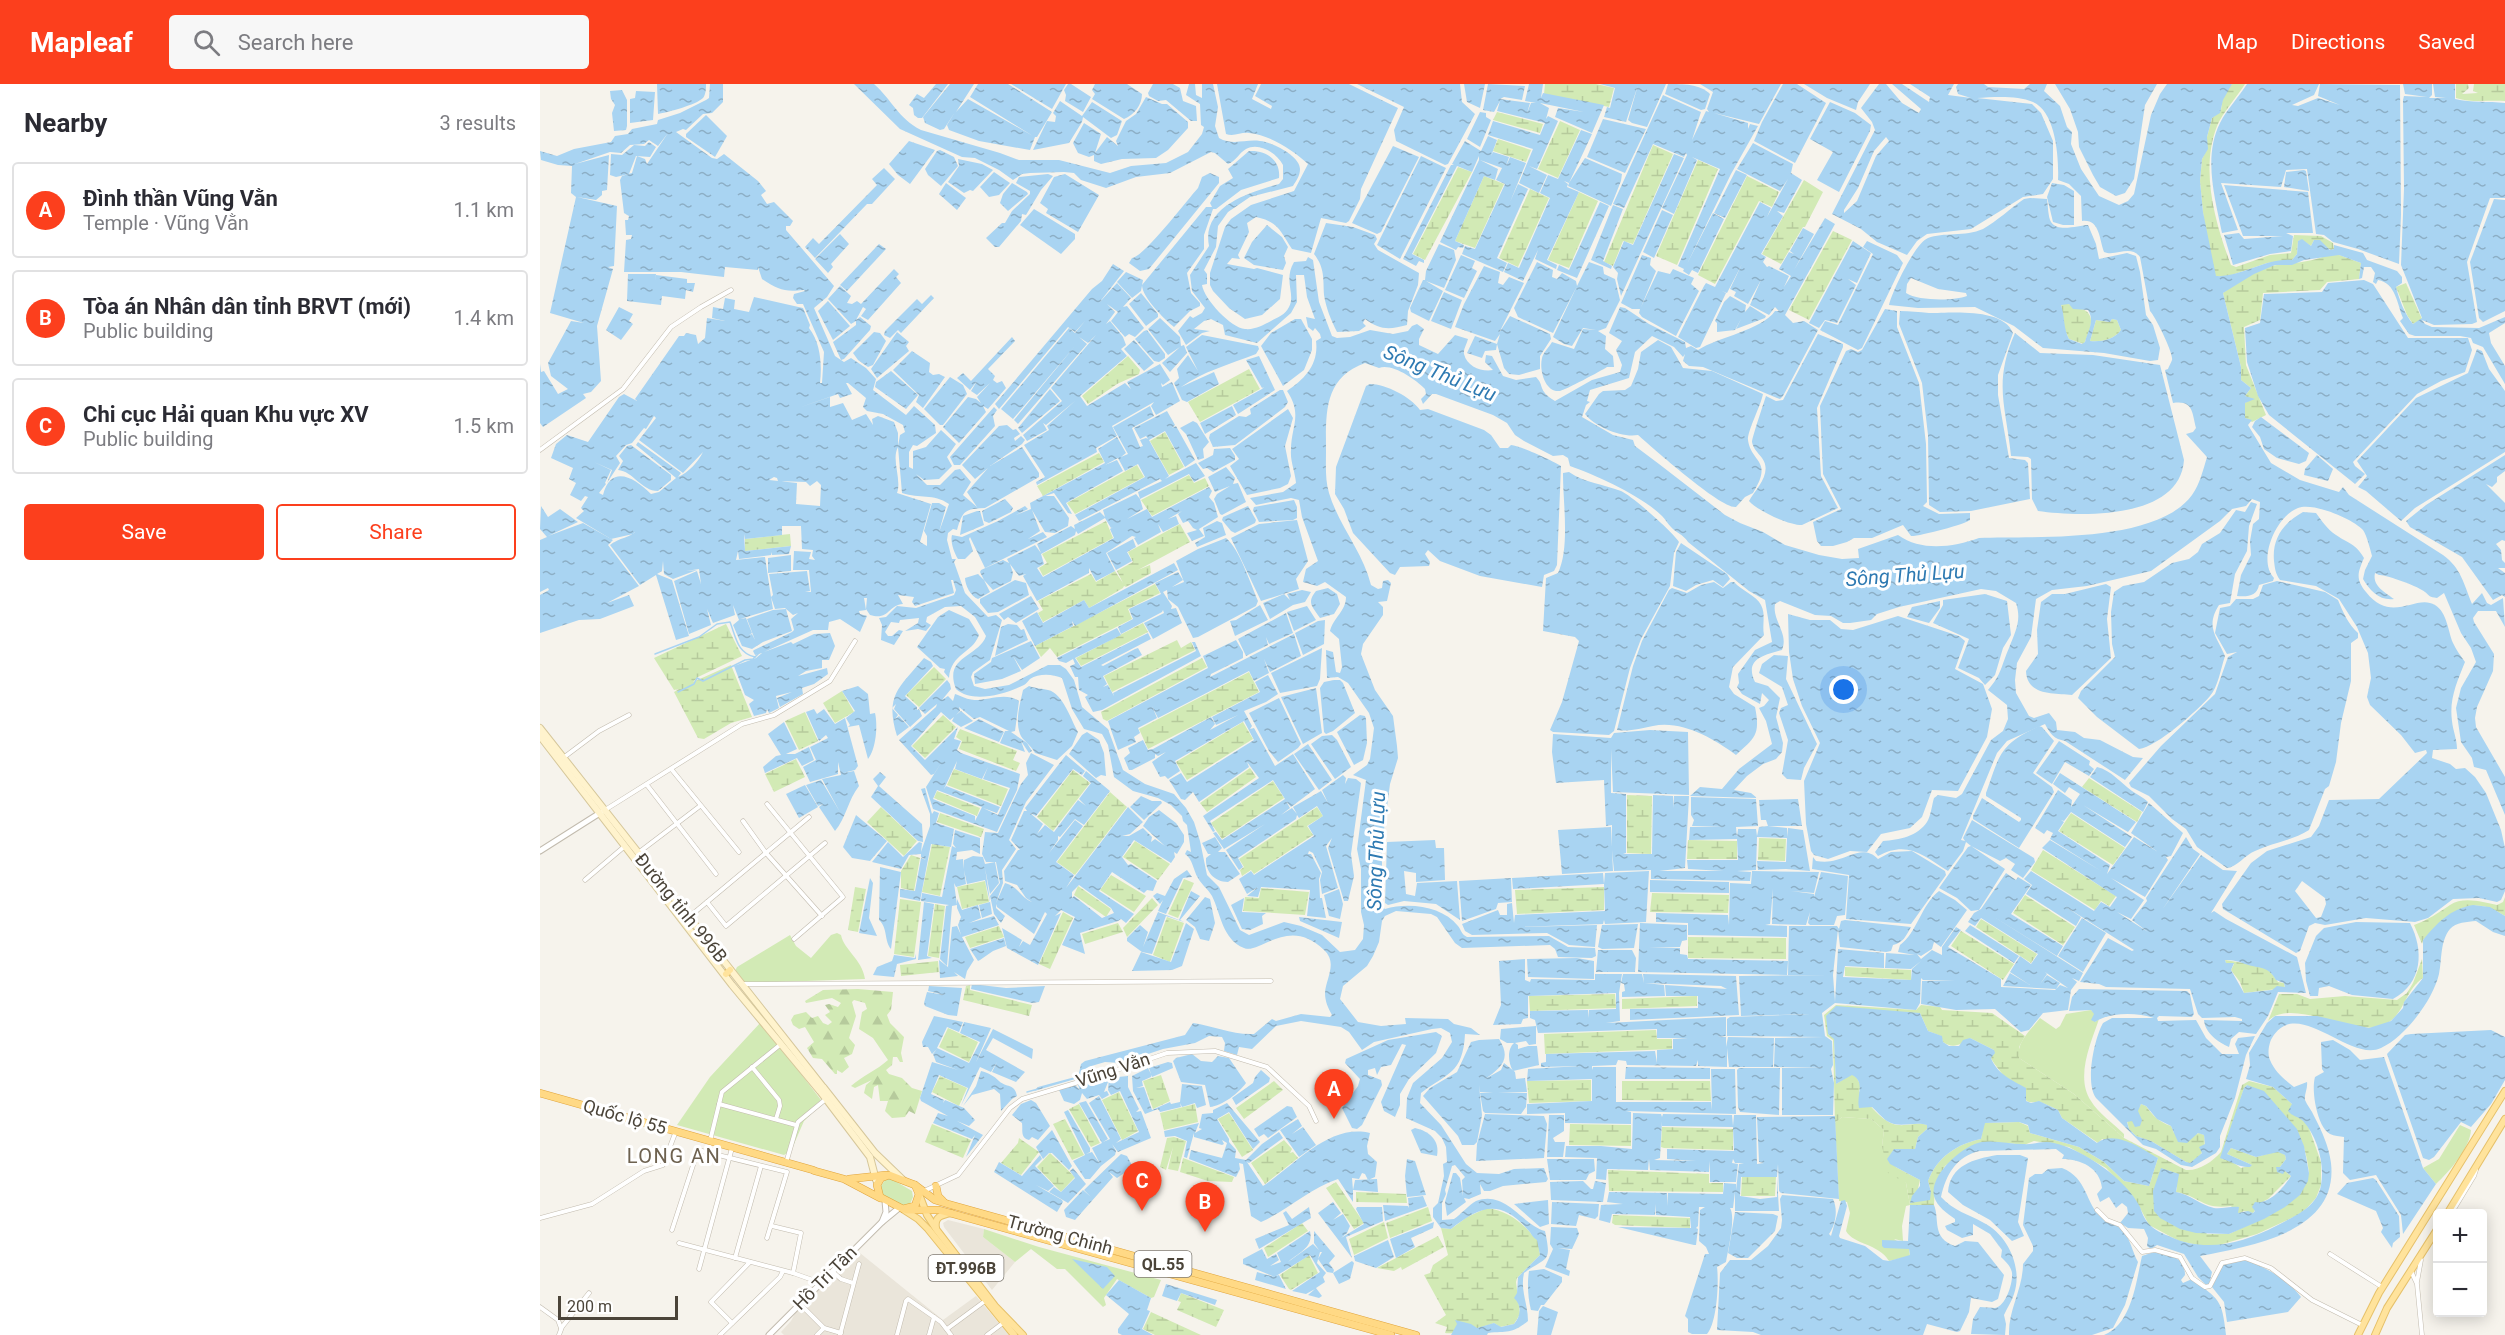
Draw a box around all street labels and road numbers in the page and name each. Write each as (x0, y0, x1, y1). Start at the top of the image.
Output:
street label: Đường tỉnh 996B (631, 849, 732, 966)
street label: Vũng Vằn (1073, 1048, 1152, 1091)
street label: Quốc lộ 55 (581, 1095, 669, 1138)
street label: Trường Chinh (1005, 1210, 1115, 1259)
street label: Hồ Tri Tân (788, 1241, 861, 1314)
road number: QL.55 (1134, 1251, 1192, 1277)
road number: ĐT.996B (928, 1255, 1004, 1281)

